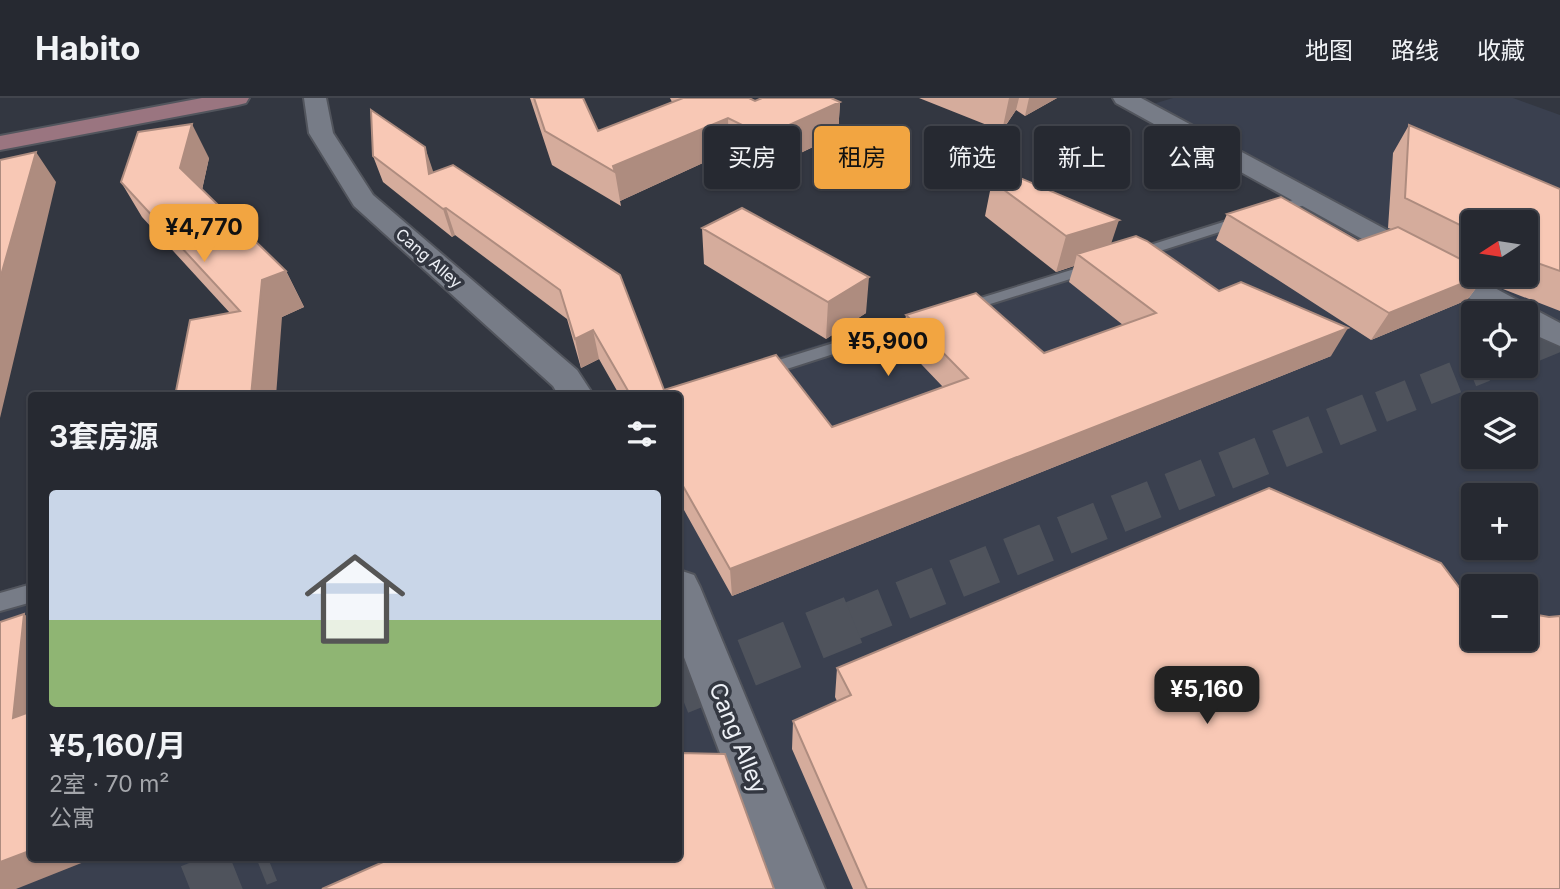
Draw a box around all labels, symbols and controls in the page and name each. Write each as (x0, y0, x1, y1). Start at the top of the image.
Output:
text: Habito (35, 28, 141, 68)
text: 地图 (1305, 36, 1353, 65)
text: 路线 (1391, 36, 1439, 65)
text: 收藏 (1477, 36, 1525, 65)
chip: 买房 (704, 126, 800, 189)
chip: 租房 (814, 126, 910, 189)
chip: 筛选 (924, 126, 1020, 189)
chip: 新上 (1034, 126, 1130, 189)
chip: 公寓 (1144, 126, 1240, 189)
pin: ¥4,770 (147, 204, 261, 264)
north arrow (1461, 210, 1538, 287)
map controls (1461, 210, 1538, 651)
text: ¥4,770 (165, 213, 243, 241)
street label: Cang Alley (392, 224, 466, 292)
button: locate (1461, 301, 1538, 378)
pin: ¥5,900 (831, 318, 945, 378)
text: ¥5,900 (848, 327, 928, 355)
button: layers (1461, 392, 1538, 469)
icon: filters (623, 415, 661, 453)
text: 3套房源 (49, 418, 158, 454)
button: + (1461, 483, 1538, 560)
icon: home (292, 536, 418, 662)
button: − (1461, 574, 1538, 651)
pin: ¥5,160 (1150, 666, 1264, 726)
text: ¥5,160 (1170, 675, 1244, 703)
street label: Cang Alley (703, 679, 773, 797)
text: ¥5,160/月 (49, 727, 186, 763)
text: 2室 · 70 m² (49, 770, 170, 798)
text: 公寓 (49, 804, 95, 832)

